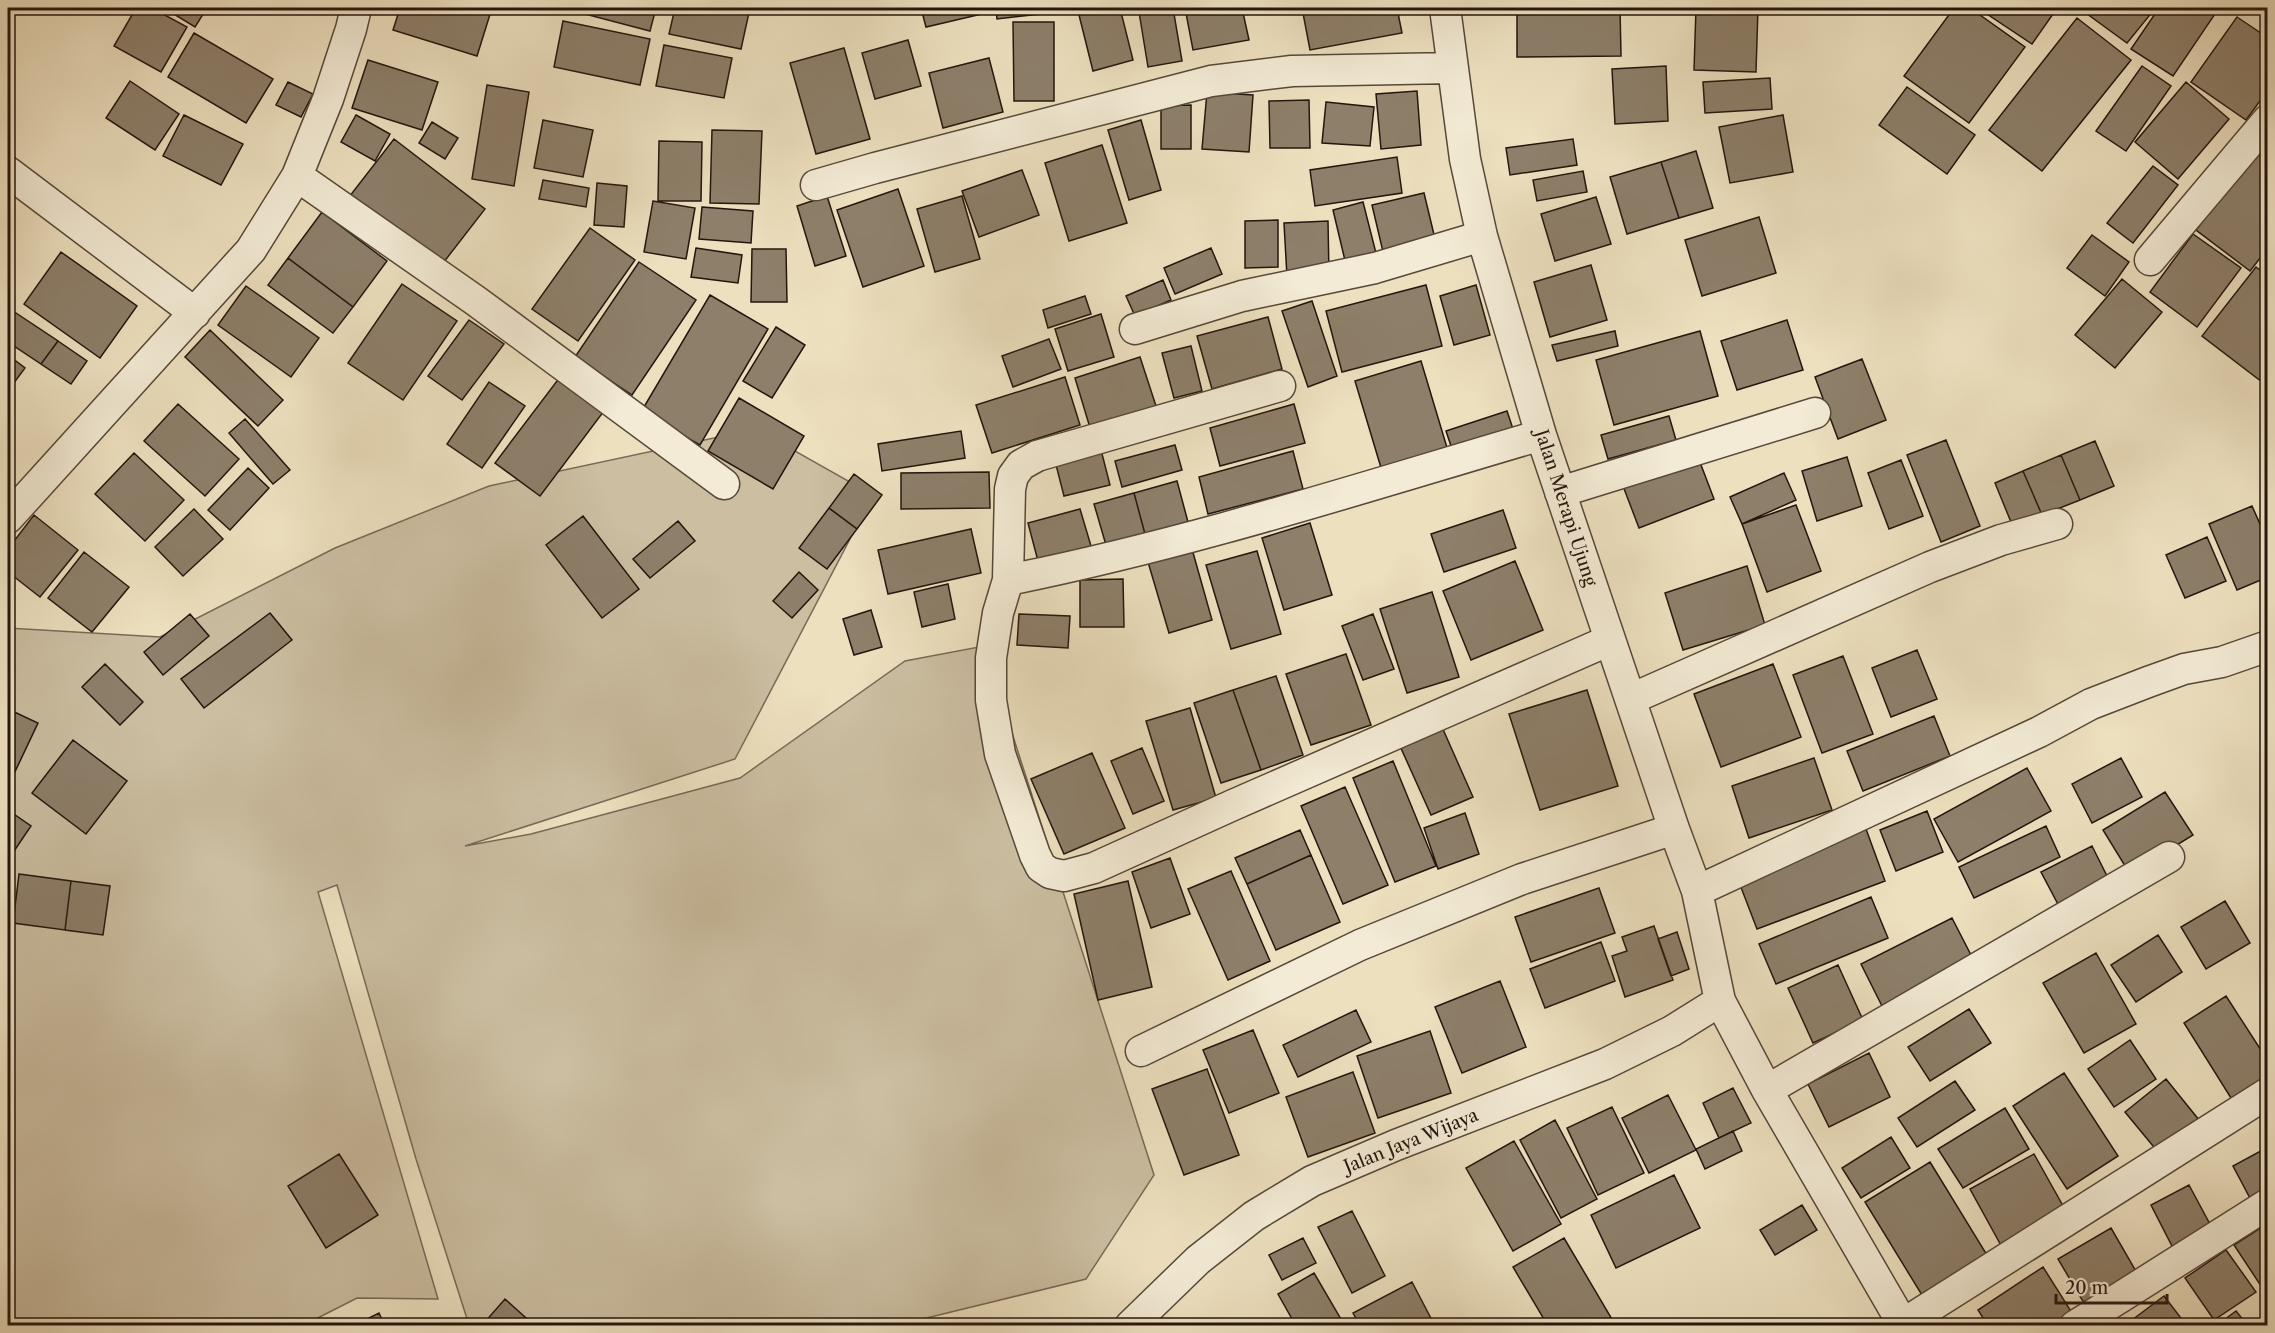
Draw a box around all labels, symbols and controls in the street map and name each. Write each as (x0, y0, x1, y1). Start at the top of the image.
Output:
street label: Jalan Merapi Ujung (1529, 424, 1602, 590)
street label: Jalan Jaya Wijaya (1338, 1104, 1482, 1179)
scale bar (2056, 1267, 2167, 1305)
text: 20 m (2065, 1277, 2109, 1299)

